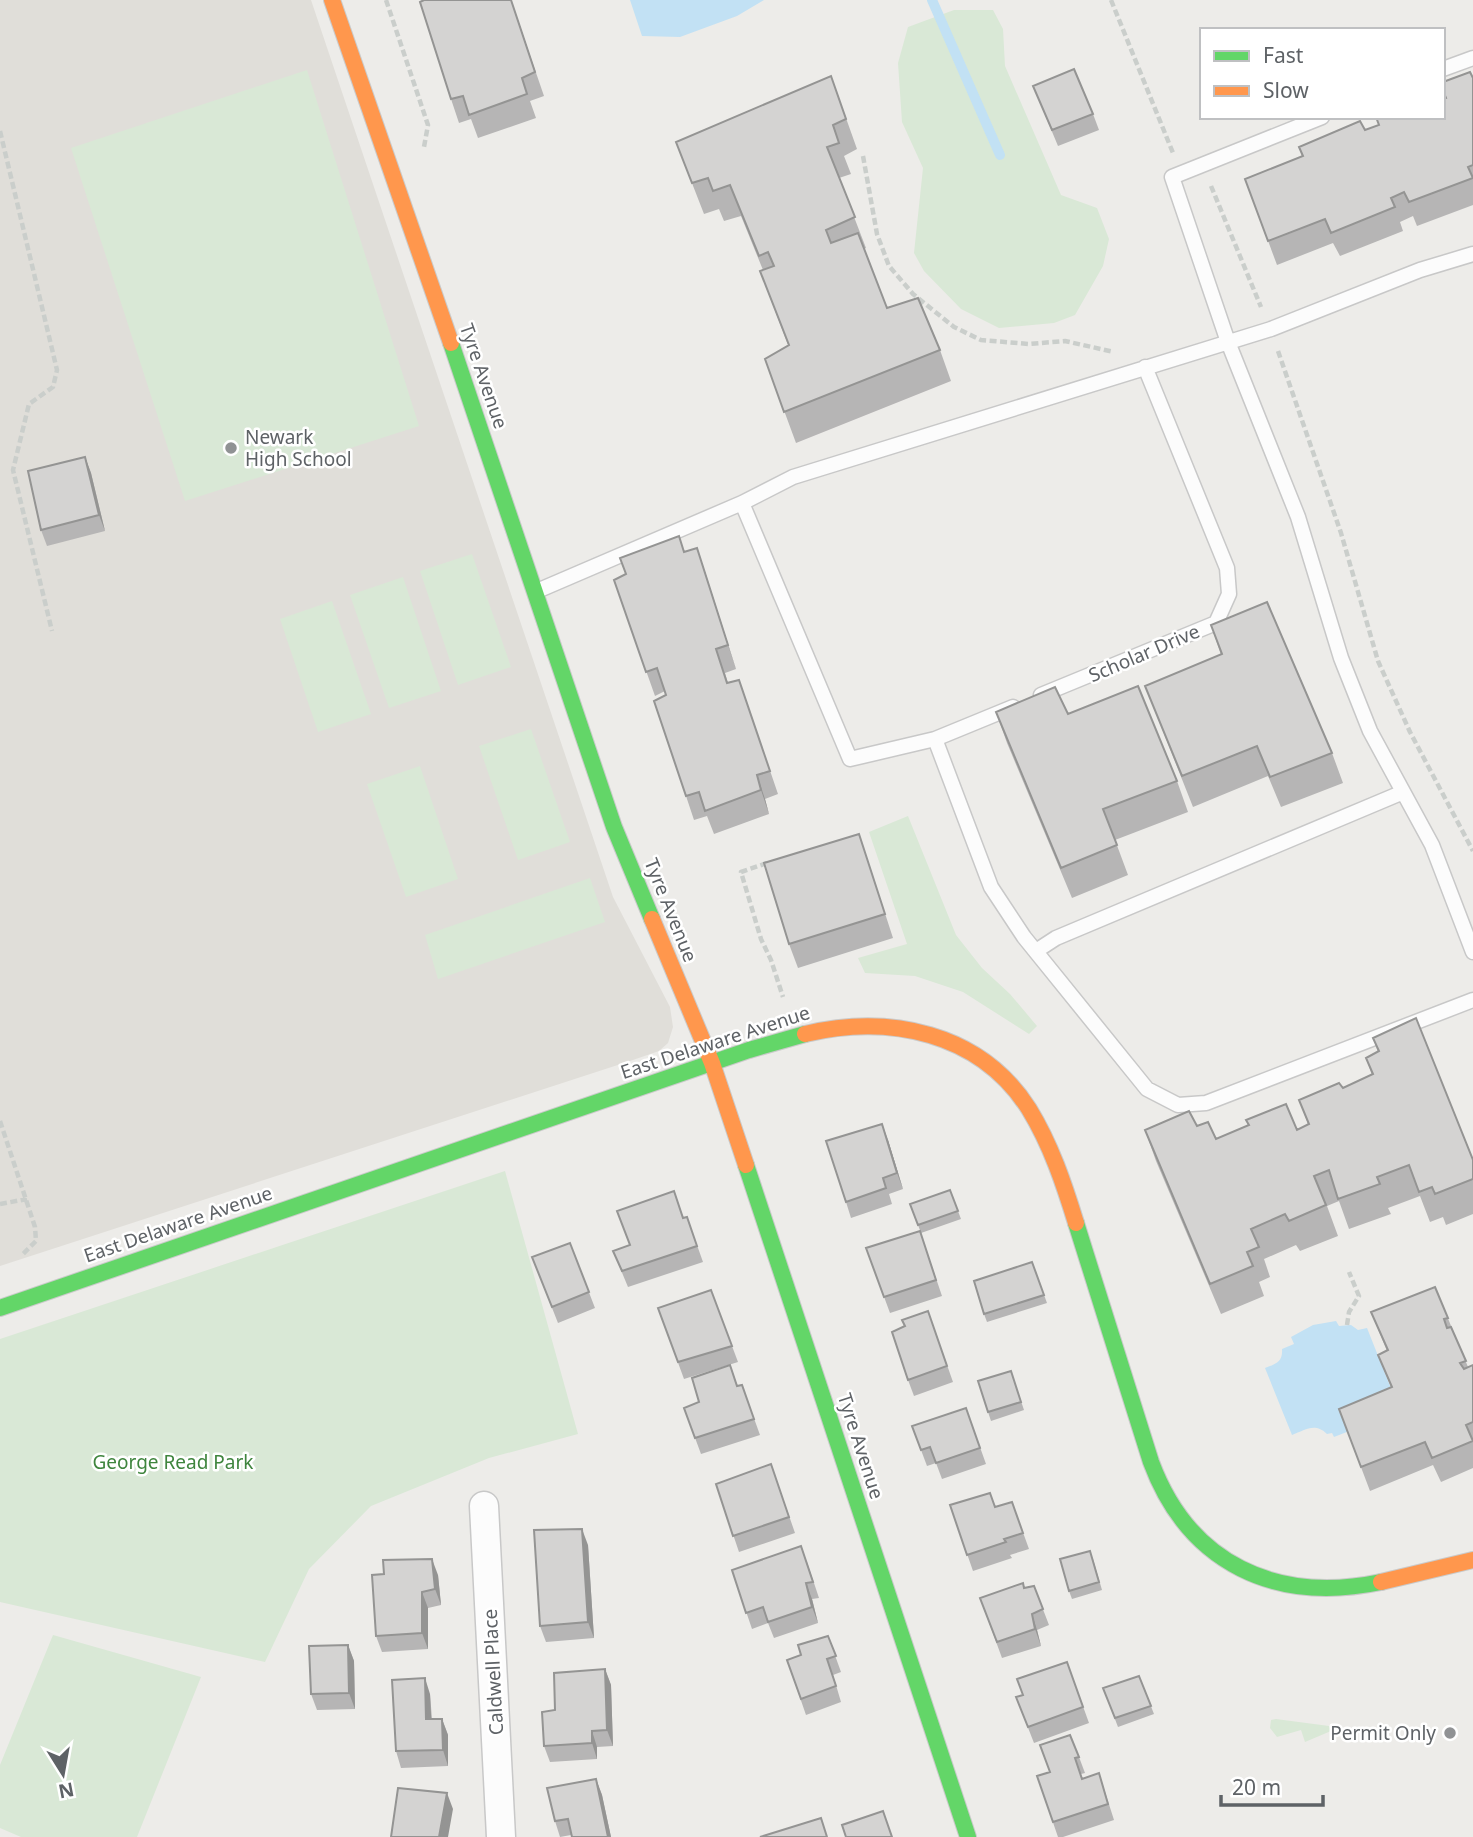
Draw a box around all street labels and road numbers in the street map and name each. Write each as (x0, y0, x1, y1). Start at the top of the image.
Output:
street label: Tyre Avenue (454, 320, 514, 432)
street label: Scholar Drive (1085, 618, 1203, 688)
street label: Tyre Avenue (638, 854, 704, 966)
street label: East Delaware Avenue (617, 999, 813, 1085)
street label: East Delaware Avenue (80, 1180, 276, 1268)
street label: Tyre Avenue (832, 1390, 890, 1502)
street label: Caldwell Place (477, 1608, 509, 1736)

